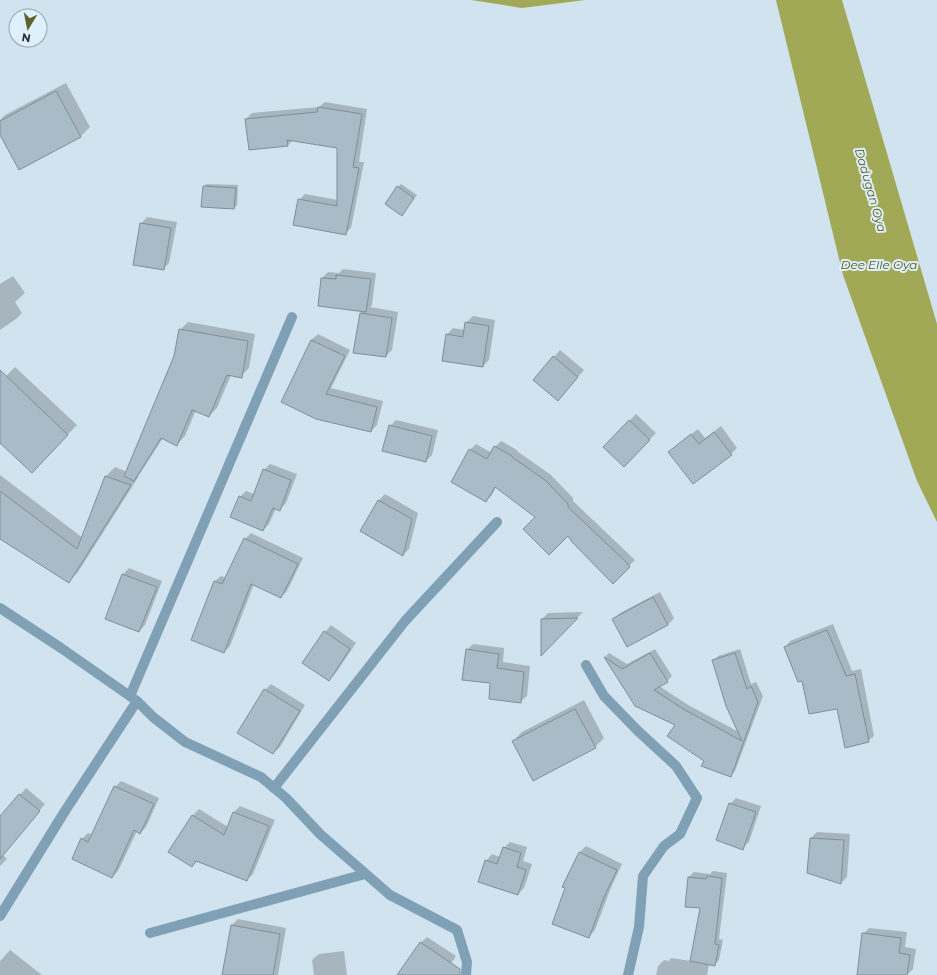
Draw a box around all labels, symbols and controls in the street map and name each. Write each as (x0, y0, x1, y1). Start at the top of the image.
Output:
north arrow (8, 8, 48, 48)
text: N (21, 30, 32, 46)
water label: Dadugan Oya (852, 146, 890, 234)
water label: Dee Elle Oya (841, 257, 917, 272)

